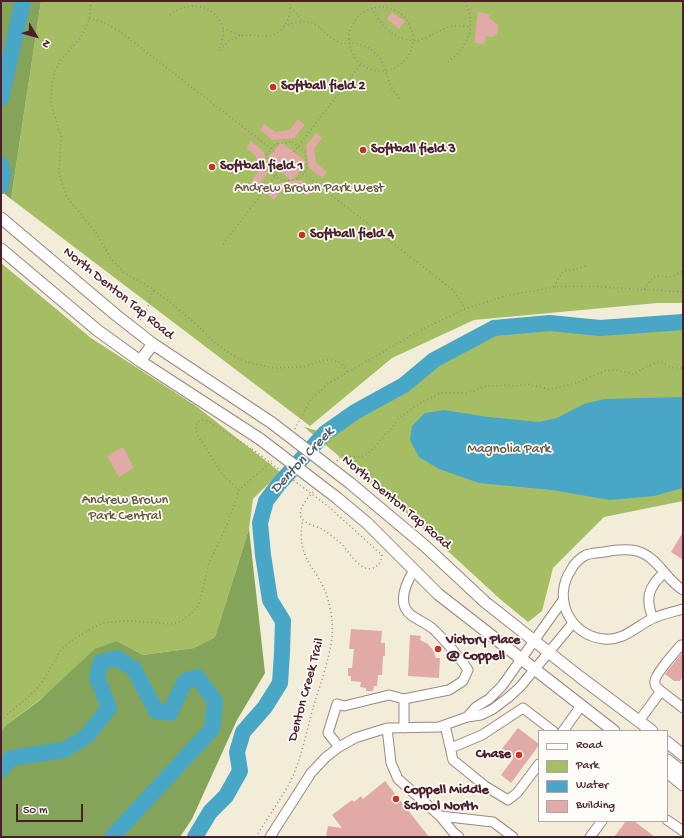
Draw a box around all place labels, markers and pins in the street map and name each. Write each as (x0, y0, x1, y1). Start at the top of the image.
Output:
place label: Softball field 2 (281, 79, 365, 95)
marker: Softball field 2 (268, 82, 278, 92)
place label: Softball field 3 (371, 142, 456, 158)
marker: Softball field 3 (358, 145, 368, 155)
place label: Softball field 1 (220, 159, 303, 175)
marker: Softball field 1 (207, 162, 217, 172)
place label: Softball field 4 (310, 227, 394, 243)
marker: Softball field 4 (297, 230, 307, 240)
place label: Victory Place @ Coppell (446, 633, 520, 666)
marker: Victory Place @ Coppell (433, 644, 443, 654)
place label: Chase (476, 747, 511, 763)
marker: Chase (514, 750, 524, 760)
place label: Coppell Middle School North (404, 783, 489, 816)
marker: Coppell Middle School North (391, 794, 401, 804)

